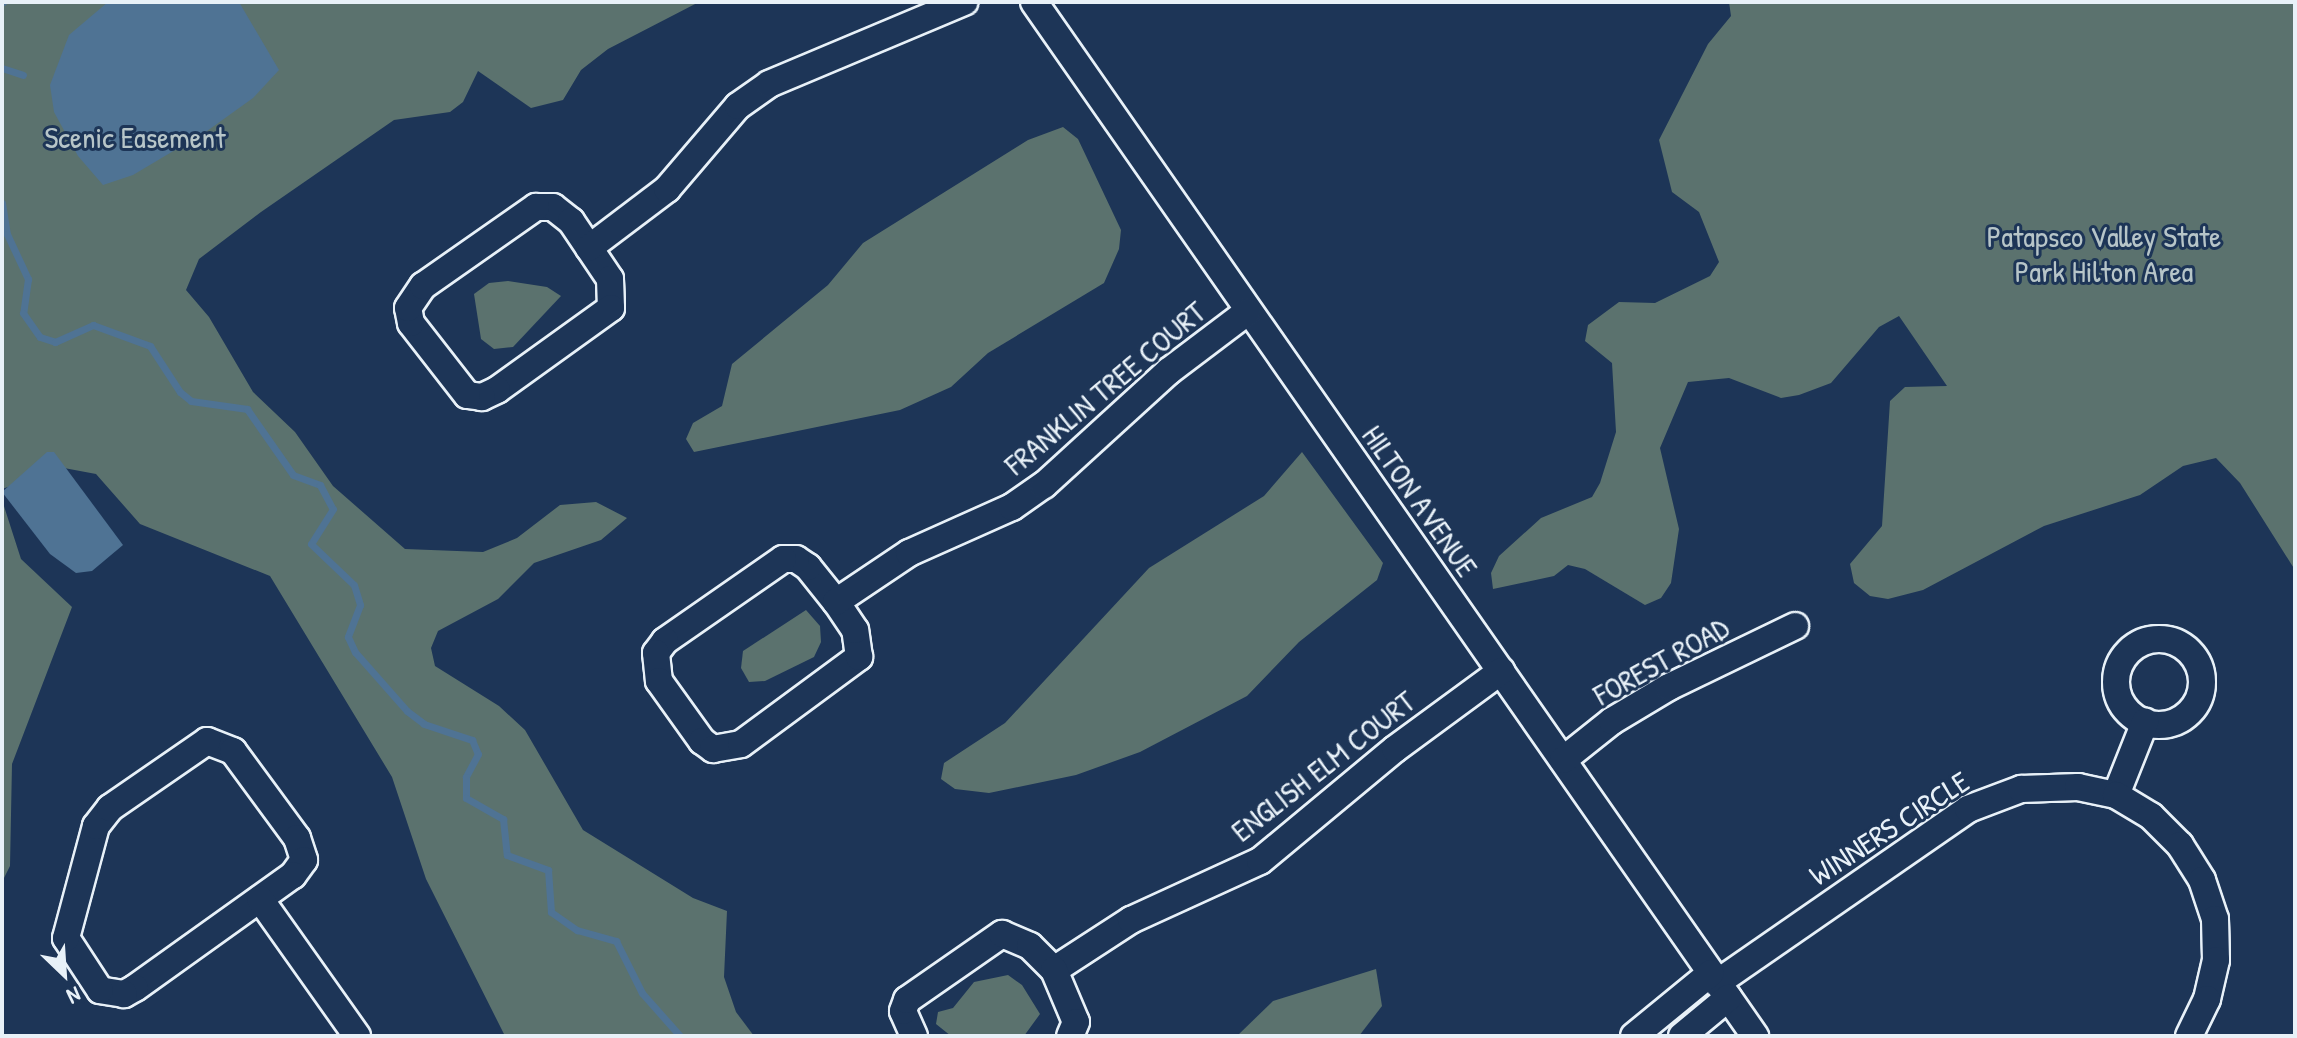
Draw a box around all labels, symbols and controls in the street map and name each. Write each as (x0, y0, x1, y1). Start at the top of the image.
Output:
park label: Scenic Easement (45, 119, 225, 155)
park label: Patapsco Valley State Park Hilton Area (1987, 218, 2221, 288)
street label: FRANKLIN TREE COURT (997, 294, 1213, 482)
street label: HILTON AVENUE (1355, 418, 1485, 584)
street label: FOREST ROAD (1587, 609, 1735, 713)
street label: ENGLISH ELM COURT (1224, 683, 1422, 849)
street label: WINNERS CIRCLE (1802, 763, 1976, 893)
north arrow (24, 934, 104, 1014)
text: N (62, 980, 86, 1012)

